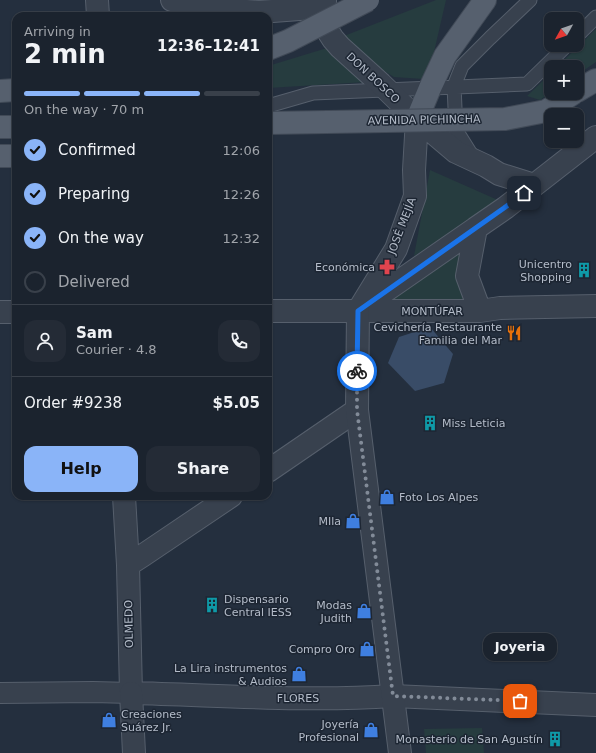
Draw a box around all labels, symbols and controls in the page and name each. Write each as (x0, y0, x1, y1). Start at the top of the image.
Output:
north arrow (544, 12, 584, 52)
map controls (544, 12, 584, 148)
text: Arriving in (24, 24, 91, 39)
text: 12:36–12:41 (157, 37, 260, 55)
text: 2 min (24, 39, 106, 69)
street label: DON BOSCO (344, 50, 403, 106)
button: + (544, 60, 584, 100)
text: On the way · 70 m (24, 102, 144, 117)
button: − (544, 108, 584, 148)
street label: AVENIDA PICHINCHA (367, 113, 481, 127)
icon: check (24, 139, 46, 161)
text: Confirmed (58, 141, 136, 159)
text: 12:06 (223, 143, 260, 158)
pin (507, 176, 541, 210)
icon: home (513, 182, 535, 204)
icon: check (24, 183, 46, 205)
text: Preparing (58, 185, 130, 203)
text: 12:26 (223, 187, 260, 202)
street label: JOSÉ MEJÍA (385, 195, 419, 257)
icon: check (24, 227, 46, 249)
text: On the way (58, 229, 144, 247)
text: 12:32 (223, 231, 260, 246)
pharmacy icon: Económica (378, 258, 396, 276)
place label: Unicentro Shopping (519, 258, 572, 284)
place label: Económica (315, 261, 375, 274)
building icon: Unicentro Shopping (575, 261, 593, 279)
text: Delivered (58, 273, 130, 291)
street label: MONTÚFAR (401, 305, 463, 318)
button: person (24, 320, 66, 362)
button: phone (218, 320, 260, 362)
place label: Cevichería Restaurante Familia del Mar (373, 321, 502, 347)
text: Sam (76, 324, 113, 342)
restaurant icon: Cevichería Restaurante Familia del Mar (505, 324, 523, 342)
text: Courier · 4.8 (76, 342, 157, 357)
courier (337, 351, 377, 391)
icon: bike (346, 360, 368, 382)
text: Order #9238 (24, 394, 122, 412)
text: $5.05 (213, 394, 260, 412)
building icon: Miss Leticia (421, 414, 439, 432)
place label: Miss Leticia (442, 417, 505, 430)
button: Help (24, 446, 138, 492)
button: Share (146, 446, 260, 492)
shop icon: Foto Los Alpes (378, 488, 396, 506)
place label: Foto Los Alpes (399, 491, 478, 504)
shop icon: MIla (344, 512, 362, 530)
place label: MIla (318, 515, 341, 528)
place label: Dispensario Central IESS (224, 593, 292, 619)
building icon: Dispensario Central IESS (203, 596, 221, 614)
street label: OLMEDO (122, 599, 136, 648)
place label: Modas Judith (316, 599, 352, 625)
shop icon: Modas Judith (355, 602, 373, 620)
callout: Joyeria (483, 633, 557, 661)
text: Joyeria (495, 639, 545, 654)
shop icon: Compro Oro (358, 640, 376, 658)
place label: Compro Oro (289, 643, 355, 656)
place label: La Lira instrumentos & Audios (174, 662, 287, 688)
shop icon: La Lira instrumentos & Audios (290, 665, 308, 683)
pin (503, 684, 537, 718)
icon: bag (509, 690, 531, 712)
street label: FLORES (277, 692, 319, 705)
place label: Creaciones Suárez Jr. (121, 708, 182, 734)
shop icon: Creaciones Suárez Jr. (100, 711, 118, 729)
place label: Joyería Profesional (299, 718, 359, 744)
shop icon: Joyería Profesional (362, 721, 380, 739)
building icon: Monasterio de San Agustín (546, 730, 564, 748)
place label: Monasterio de San Agustín (395, 733, 543, 746)

